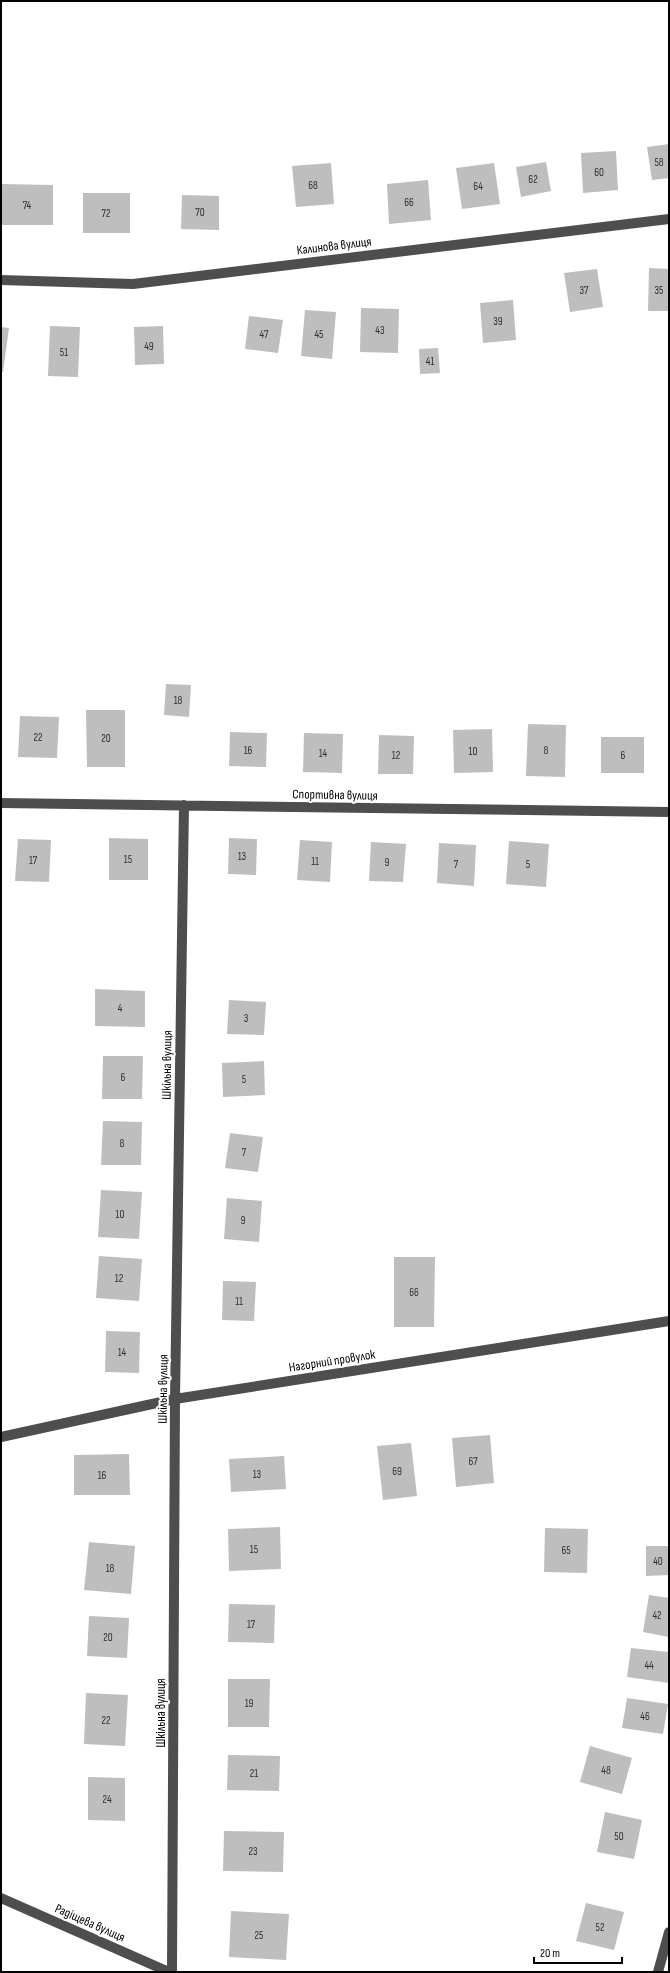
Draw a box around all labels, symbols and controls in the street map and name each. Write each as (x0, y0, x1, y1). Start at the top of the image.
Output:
house number: 58 (654, 156, 664, 169)
house number: 60 (594, 166, 604, 179)
house number: 62 (528, 173, 538, 186)
house number: 68 (308, 179, 318, 192)
house number: 64 (473, 180, 483, 193)
house number: 66 (404, 196, 414, 209)
house number: 74 (23, 199, 32, 212)
house number: 70 (195, 206, 205, 219)
house number: 72 (102, 207, 111, 220)
street label: Калинова вулиця (296, 233, 372, 259)
house number: 37 (579, 284, 589, 297)
house number: 35 (654, 284, 664, 297)
house number: 39 (493, 315, 503, 328)
house number: 43 (375, 324, 385, 337)
house number: 47 (260, 328, 269, 341)
house number: 45 (314, 328, 324, 341)
house number: 49 (144, 340, 154, 353)
house number: 51 (60, 346, 68, 359)
house number: 41 (426, 355, 434, 368)
house number: 18 (174, 694, 183, 707)
house number: 22 (33, 731, 43, 744)
house number: 20 (101, 732, 111, 745)
house number: 16 (244, 744, 253, 757)
house number: 8 (544, 744, 549, 757)
house number: 10 (469, 745, 477, 758)
house number: 14 (319, 747, 328, 760)
house number: 12 (392, 749, 401, 762)
house number: 6 (621, 749, 626, 762)
street label: Спортивна вулиця (292, 786, 378, 804)
house number: 13 (238, 850, 247, 863)
house number: 15 (124, 853, 132, 866)
house number: 17 (29, 854, 38, 867)
house number: 11 (311, 855, 319, 868)
house number: 9 (385, 856, 390, 869)
house number: 7 (454, 858, 459, 871)
house number: 5 (526, 858, 530, 871)
house number: 4 (118, 1002, 123, 1015)
house number: 3 (244, 1012, 249, 1025)
street label: Шкільна вулиця (158, 1030, 176, 1100)
house number: 6 (121, 1071, 126, 1084)
house number: 5 (242, 1073, 246, 1086)
house number: 8 (120, 1137, 125, 1150)
house number: 7 (242, 1146, 247, 1159)
house number: 10 (116, 1208, 124, 1221)
house number: 9 (241, 1214, 246, 1227)
house number: 12 (115, 1272, 124, 1285)
house number: 66 (409, 1286, 419, 1299)
house number: 11 (235, 1295, 243, 1308)
house number: 14 (118, 1346, 127, 1359)
street label: Нагорний провулок (288, 1346, 376, 1376)
street label: Шкільна вулиця (154, 1354, 172, 1424)
house number: 67 (468, 1455, 478, 1468)
house number: 69 (392, 1465, 402, 1478)
house number: 13 (253, 1468, 262, 1481)
house number: 16 (98, 1469, 107, 1482)
house number: 15 (250, 1543, 258, 1556)
house number: 65 (561, 1544, 571, 1557)
house number: 40 (653, 1555, 663, 1568)
house number: 18 (106, 1562, 115, 1575)
house number: 42 (652, 1609, 662, 1622)
house number: 17 (247, 1618, 256, 1631)
house number: 20 (103, 1631, 113, 1644)
house number: 44 (644, 1659, 654, 1672)
street label: Шкільна вулиця (153, 1678, 169, 1748)
house number: 19 (245, 1697, 253, 1710)
house number: 46 (640, 1710, 650, 1723)
house number: 22 (101, 1714, 111, 1727)
house number: 48 (601, 1764, 611, 1777)
house number: 21 (250, 1767, 258, 1780)
house number: 24 (102, 1793, 112, 1806)
house number: 50 (614, 1830, 624, 1843)
house number: 23 (248, 1845, 258, 1858)
street label: Радіщева вулиця (52, 1900, 128, 1946)
house number: 52 (596, 1921, 605, 1934)
house number: 25 (255, 1929, 263, 1942)
scale bar (534, 1939, 622, 1965)
text: 20 m (540, 1946, 560, 1961)

